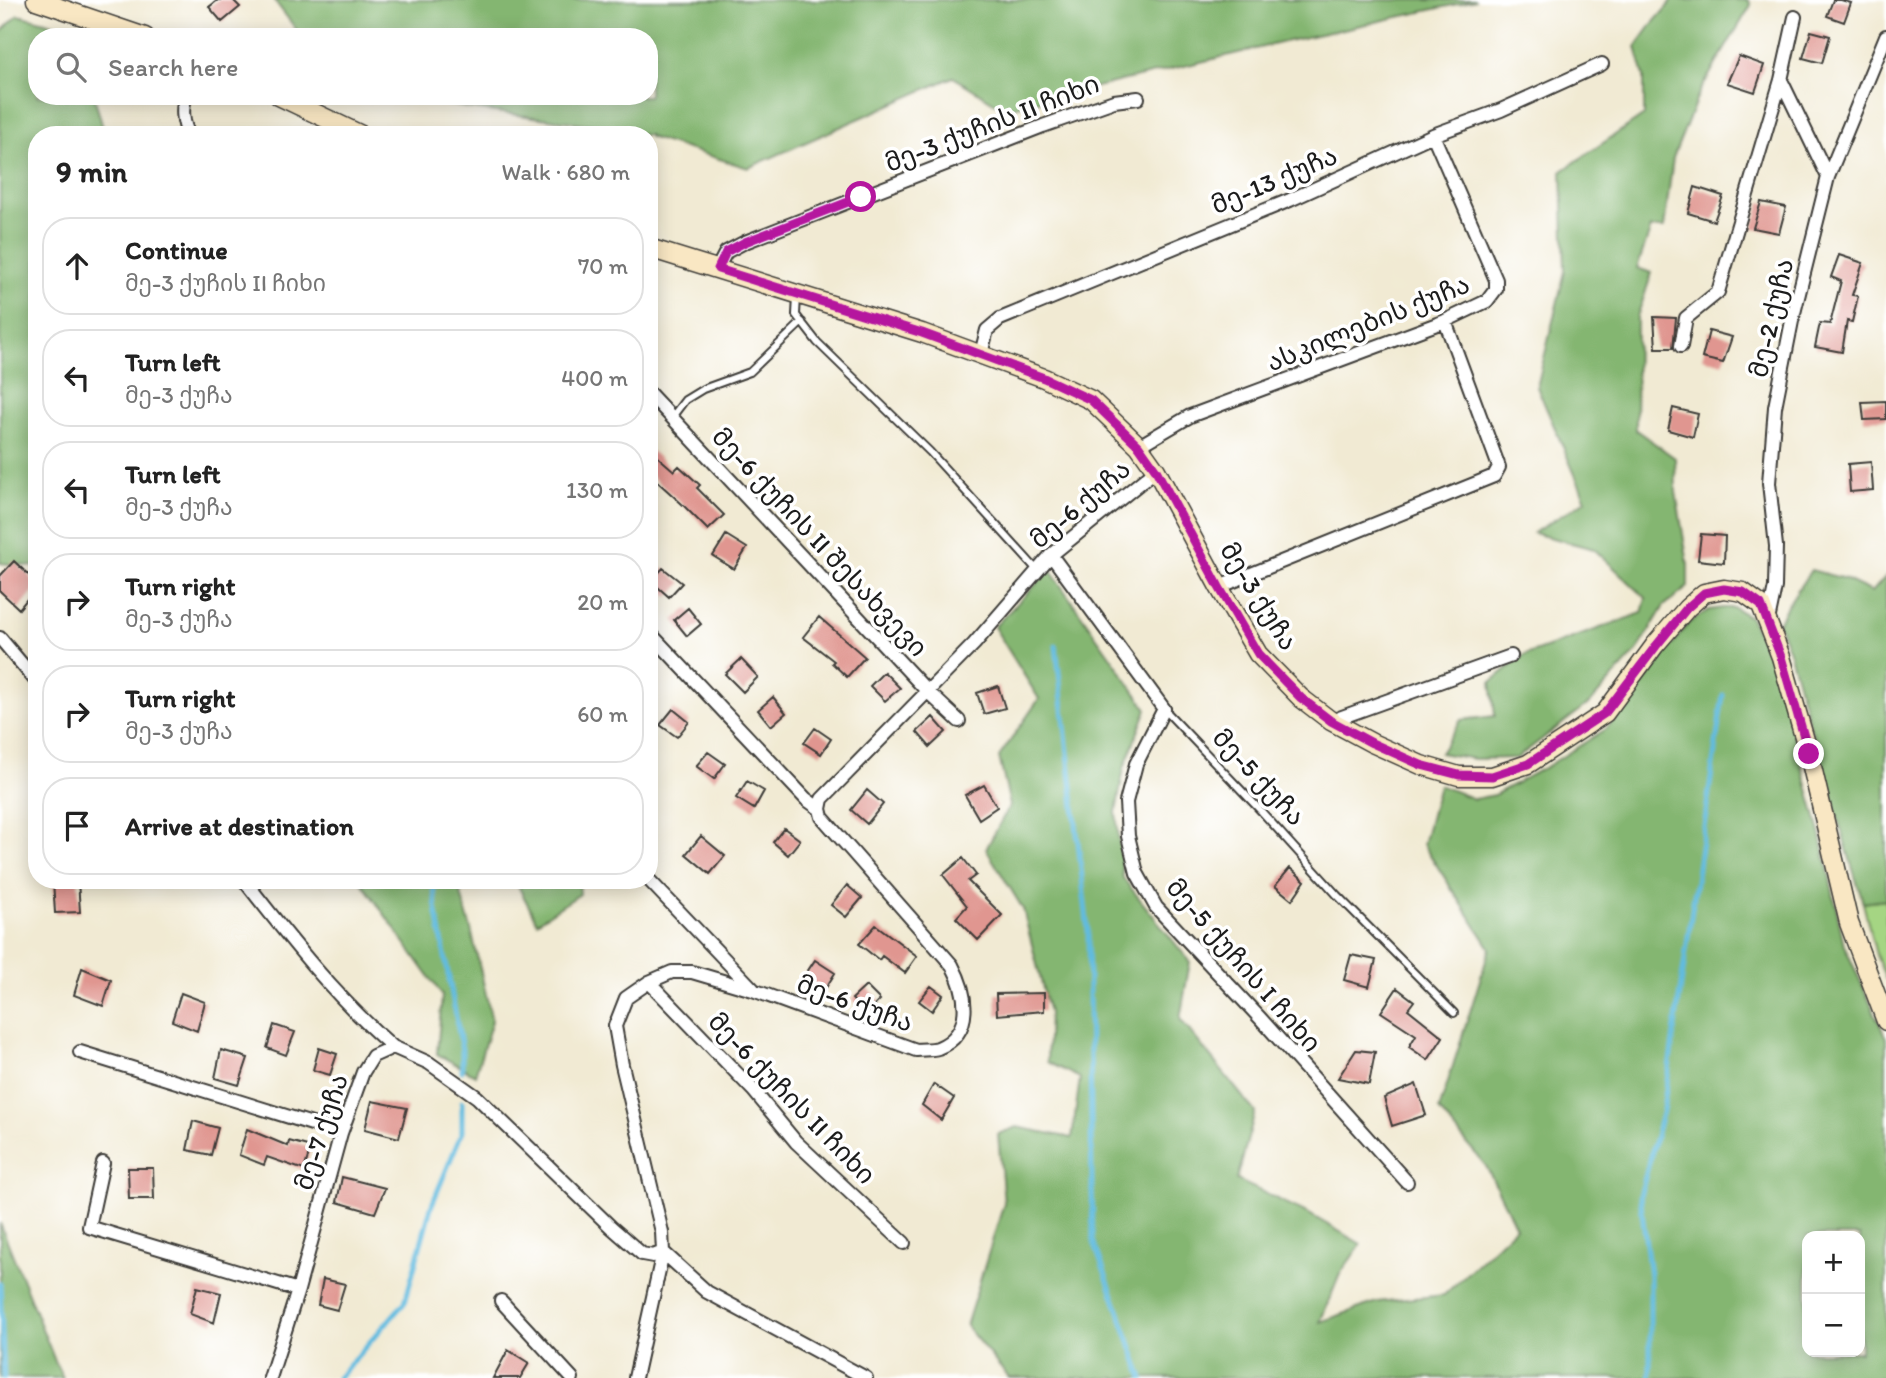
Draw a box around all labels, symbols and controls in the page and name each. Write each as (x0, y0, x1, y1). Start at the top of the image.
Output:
search box (28, 28, 658, 105)
icon: search (52, 48, 90, 86)
text: Search here (108, 51, 238, 83)
street label: მე-3 ქუჩის II ჩიხი (880, 67, 1104, 179)
street label: მე-13 ქუჩა (1206, 139, 1342, 221)
text: 9 min (56, 153, 127, 190)
text: Walk · 680 m (502, 158, 630, 186)
route start (845, 181, 876, 212)
text: Continue (125, 234, 228, 266)
icon: ahead (58, 247, 96, 285)
text: 70 m (578, 252, 628, 280)
street label: მე-2 ქუჩა (1742, 255, 1800, 381)
street label: ასკილების ქუჩა (1262, 268, 1474, 378)
text: მე-3 ქუჩის II ჩიხი (125, 269, 326, 297)
text: Turn left (125, 346, 221, 378)
icon: left (58, 359, 96, 397)
text: 400 m (561, 364, 628, 392)
text: მე-3 ქუჩა (125, 381, 233, 409)
street label: მე-6 ქუჩის II შესახვევი (705, 421, 935, 663)
street label: მე-6 ქუჩა (1023, 453, 1137, 555)
text: Turn left (125, 458, 221, 490)
icon: left (58, 471, 96, 509)
text: 130 m (566, 476, 628, 504)
text: მე-3 ქუჩა (125, 493, 233, 521)
street label: მე-3 ქუჩა (1213, 536, 1305, 656)
text: Turn right (125, 570, 236, 602)
icon: right (58, 583, 96, 621)
text: 20 m (577, 588, 628, 616)
text: მე-3 ქუჩა (125, 605, 233, 633)
text: Turn right (125, 682, 236, 714)
icon: right (58, 695, 96, 733)
text: 60 m (577, 700, 628, 728)
text: მე-3 ქუჩა (125, 717, 233, 745)
street label: მე-5 ქუჩა (1206, 722, 1312, 832)
route end (1793, 738, 1824, 769)
icon: arrive (58, 807, 96, 845)
text: Arrive at destination (125, 810, 354, 842)
street label: მე-5 ქუჩის I ჩიხი (1160, 871, 1328, 1059)
street label: მე-6 ქუჩა (793, 967, 917, 1039)
street label: მე-6 ქუჩის II ჩიხი (702, 1005, 882, 1191)
street label: მე-7 ქუჩა (287, 1070, 355, 1194)
map controls (1802, 1231, 1865, 1357)
button: + (1802, 1231, 1865, 1294)
button: − (1802, 1294, 1865, 1357)

